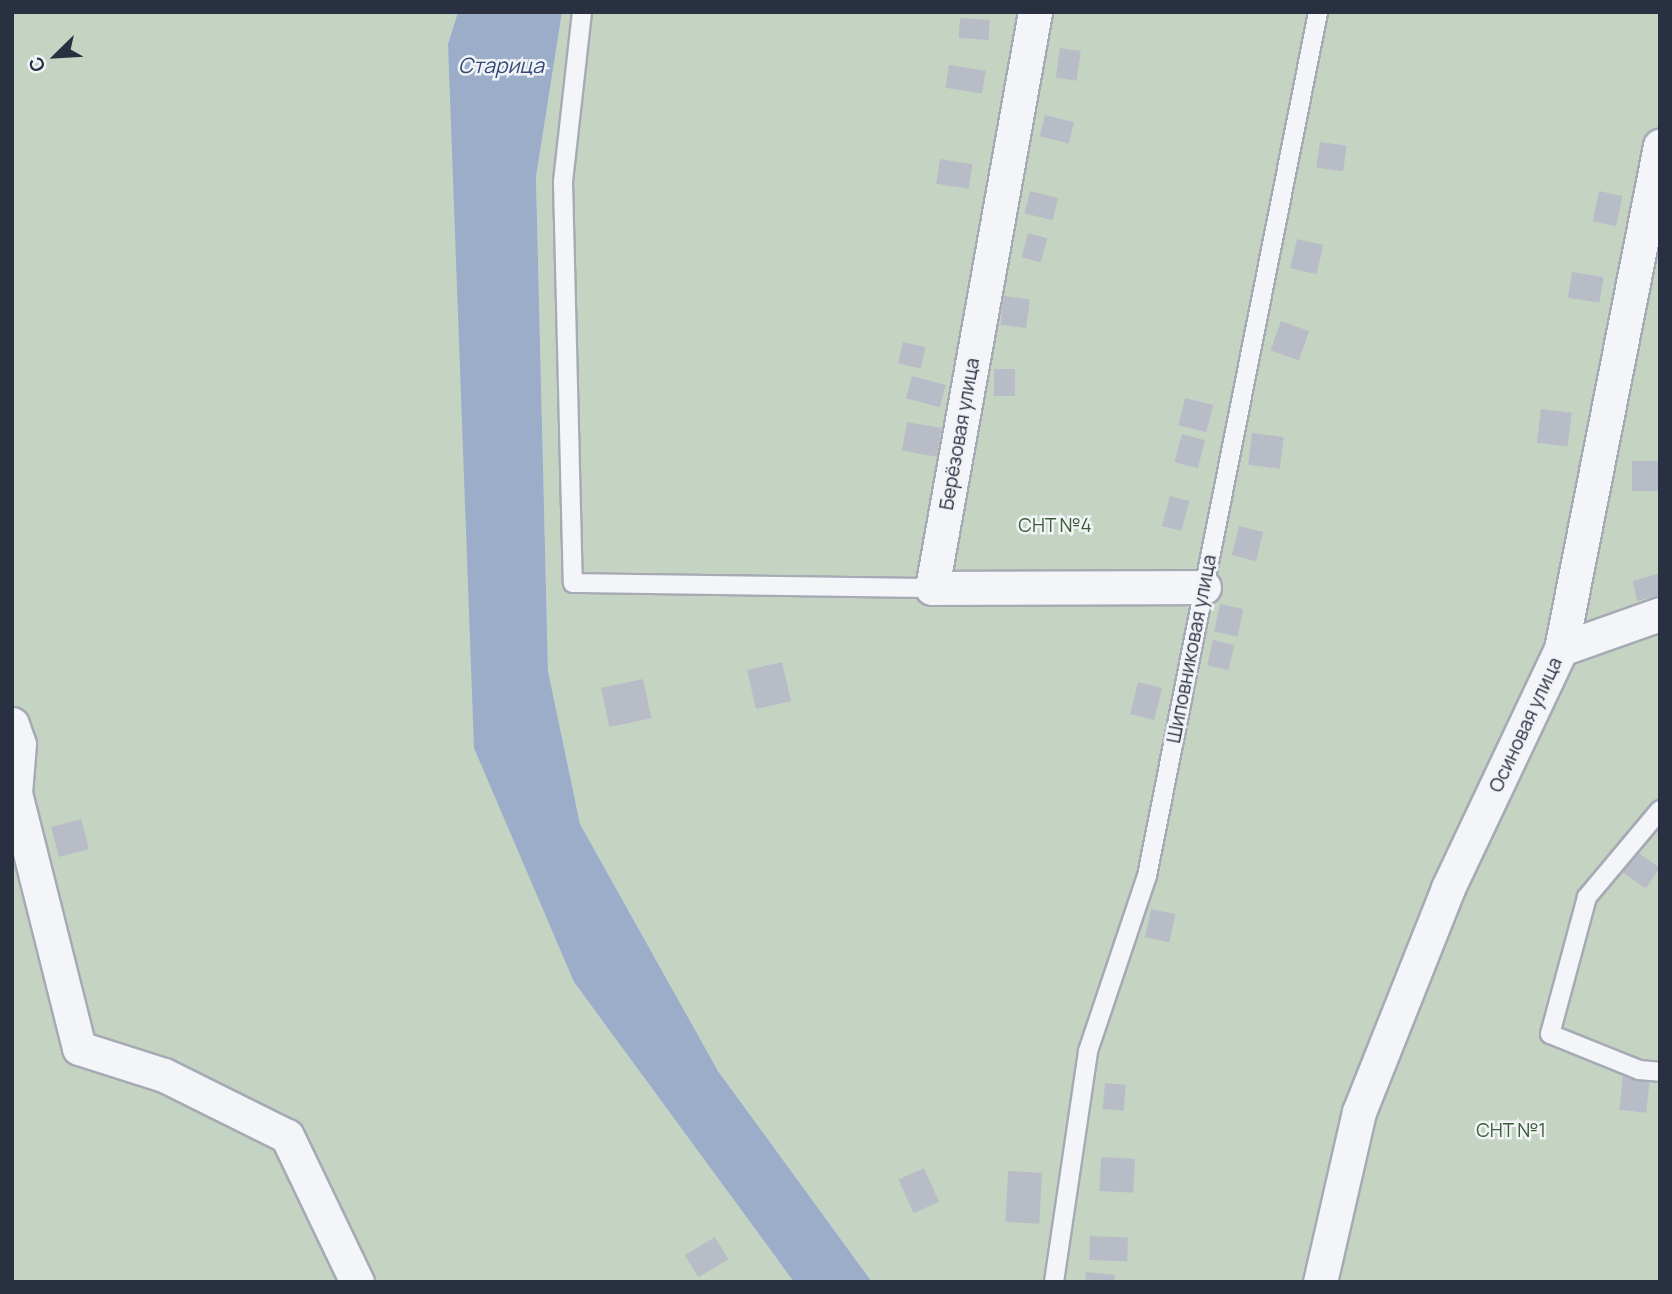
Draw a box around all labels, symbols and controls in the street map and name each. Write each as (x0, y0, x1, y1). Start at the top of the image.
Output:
north arrow (21, 21, 91, 91)
water label: Старица (458, 52, 544, 78)
text: С (22, 53, 52, 76)
street label: Берёзовая улица (935, 356, 985, 512)
park label: СНТ №4 (1018, 515, 1092, 537)
street label: Шиповниковая улица (1163, 553, 1221, 745)
street label: Осиновая улица (1485, 654, 1567, 796)
park label: СНТ №1 (1476, 1120, 1546, 1142)

